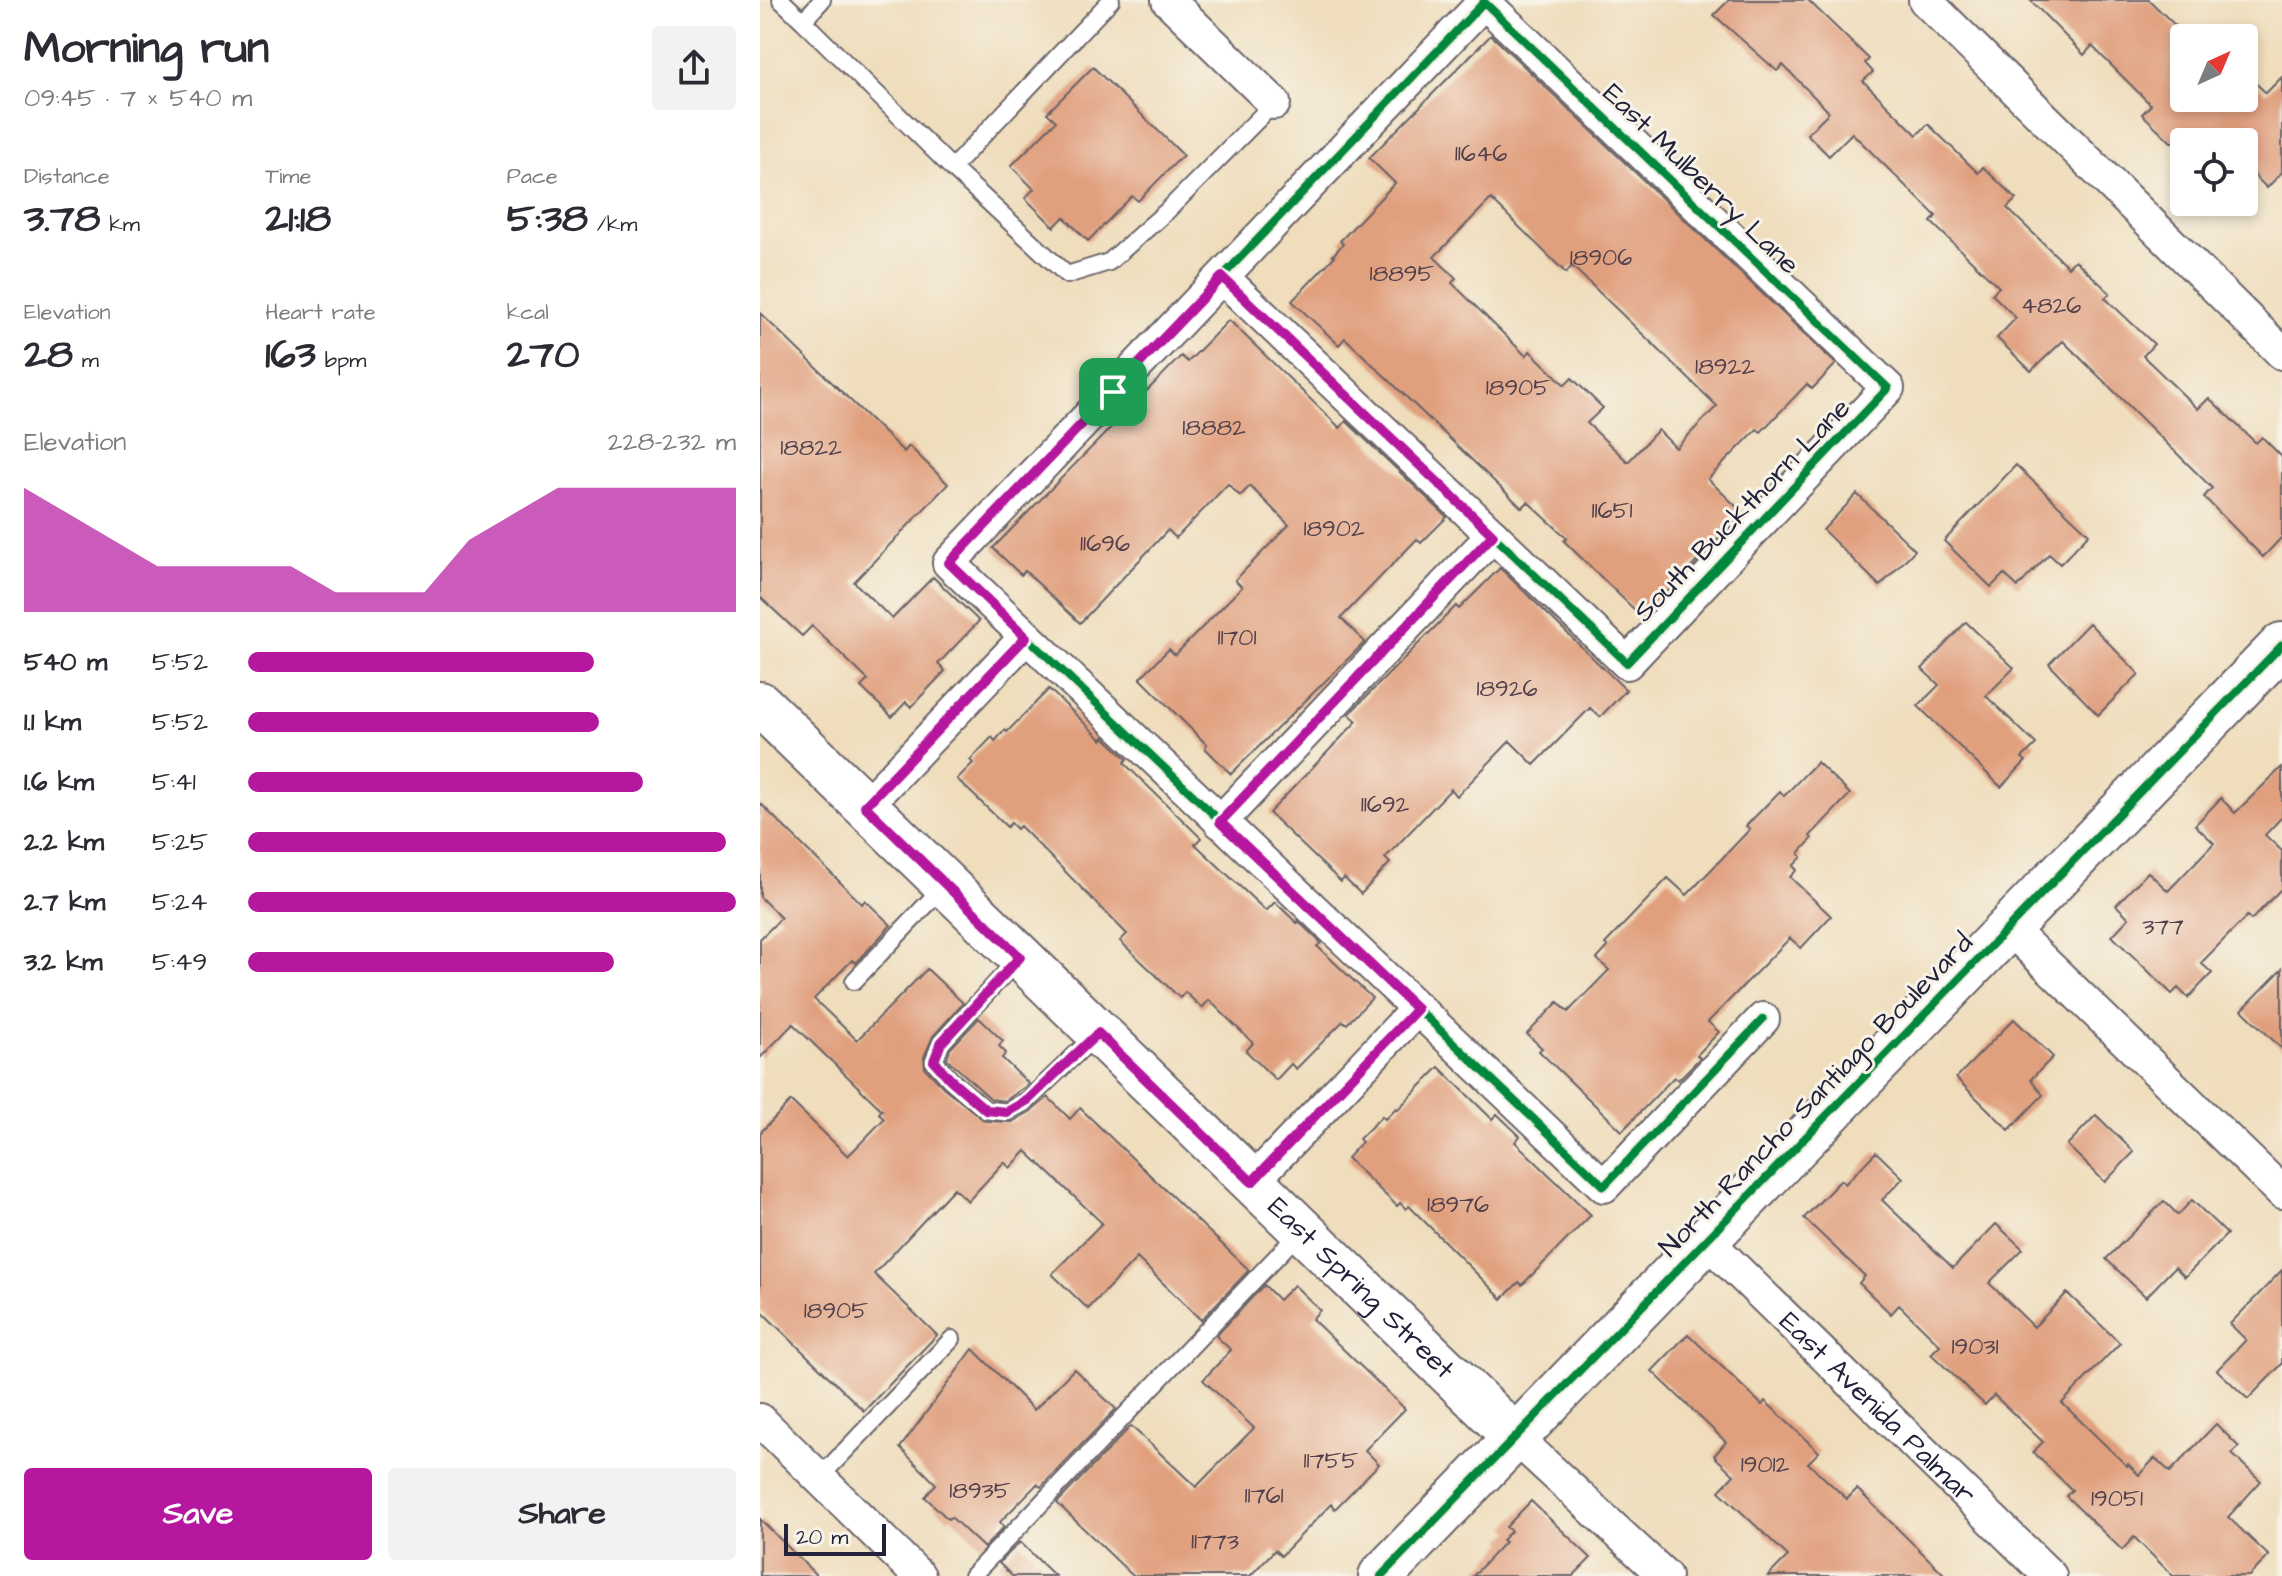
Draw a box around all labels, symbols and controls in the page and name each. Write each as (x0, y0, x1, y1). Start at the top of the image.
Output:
text: Morning run (24, 19, 269, 80)
north arrow (2170, 24, 2258, 112)
map controls (2170, 24, 2258, 216)
button: share (652, 26, 736, 110)
street label: East Mulberry Lane (1592, 75, 1808, 285)
text: 09:45 · 7 × 540 m (24, 80, 252, 116)
button: locate (2170, 128, 2258, 216)
house number: 11646 (1455, 137, 1507, 171)
text: Distance (24, 161, 110, 192)
text: Time (265, 161, 311, 192)
text: Pace (507, 161, 558, 192)
text: 3.78 (24, 192, 101, 247)
text: 21:18 (265, 192, 331, 247)
text: 5:38 (507, 192, 588, 247)
text: km (101, 209, 140, 240)
text: /km (588, 209, 637, 240)
house number: 18906 (1570, 241, 1632, 275)
house number: 18895 (1370, 257, 1434, 291)
house number: 4826 (2021, 289, 2081, 323)
text: Elevation (24, 297, 111, 328)
text: Heart rate (265, 297, 376, 328)
text: kcal (507, 297, 549, 328)
text: 28 (24, 328, 73, 383)
text: 163 (265, 328, 316, 383)
text: 270 (507, 328, 579, 383)
text: m (73, 345, 99, 376)
text: bpm (316, 345, 366, 376)
house number: 18922 (1695, 350, 1755, 384)
pin (1079, 358, 1147, 426)
icon: arrive (1091, 370, 1135, 414)
house number: 18905 (1486, 371, 1550, 405)
street label: South Buckthorn Lane (1625, 389, 1859, 631)
house number: 18882 (1182, 411, 1246, 445)
text: Elevation (24, 424, 126, 460)
text: 228–232 m (608, 424, 736, 460)
house number: 18822 (780, 431, 842, 465)
house number: 11651 (1591, 494, 1633, 528)
house number: 18902 (1303, 512, 1365, 546)
house number: 11696 (1080, 527, 1130, 561)
house number: 11701 (1217, 621, 1257, 655)
text: 540 m (24, 644, 107, 680)
text: 5:52 (152, 644, 208, 680)
house number: 18926 (1476, 672, 1538, 706)
text: 1.1 km (24, 704, 81, 740)
text: 5:52 (152, 704, 208, 740)
text: 1.6 km (24, 764, 94, 800)
text: 5:41 (152, 764, 196, 800)
house number: 11692 (1361, 788, 1410, 822)
text: 2.2 km (24, 824, 104, 860)
text: 5:25 (152, 824, 208, 860)
text: 2.7 km (24, 884, 105, 920)
text: 5:24 (152, 884, 207, 920)
house number: 377 (2142, 910, 2184, 944)
street label: North Rancho Santiago Boulevard (1650, 924, 1983, 1267)
text: 3.2 km (24, 944, 102, 980)
text: 5:49 (152, 944, 207, 980)
street label: East Spring Street (1259, 1188, 1464, 1388)
house number: 18976 (1427, 1188, 1489, 1222)
house number: 18905 (804, 1294, 868, 1328)
street label: East Avenida Palmar (1771, 1303, 1985, 1513)
house number: 19031 (1951, 1330, 1999, 1364)
house number: 11755 (1304, 1444, 1358, 1478)
house number: 19012 (1741, 1448, 1790, 1482)
button: Save (24, 1468, 372, 1560)
button: Share (388, 1468, 736, 1560)
house number: 18935 (949, 1474, 1011, 1508)
house number: 11761 (1244, 1479, 1284, 1513)
house number: 19051 (2091, 1482, 2143, 1516)
scale bar (784, 1520, 886, 1556)
text: 20 m (796, 1522, 848, 1553)
house number: 11773 (1191, 1525, 1239, 1559)

